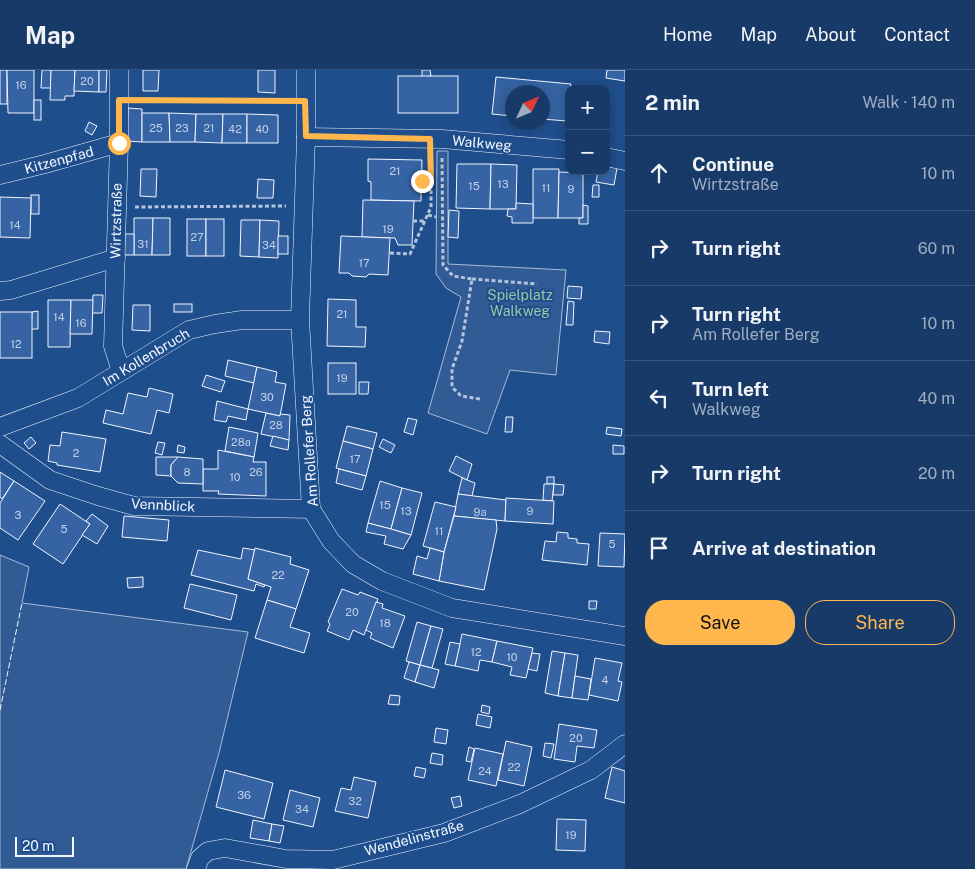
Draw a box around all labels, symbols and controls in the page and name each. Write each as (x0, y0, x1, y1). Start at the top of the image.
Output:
text: Map (25, 21, 75, 49)
text: Home (663, 24, 713, 45)
text: Map (741, 24, 777, 45)
text: About (805, 24, 856, 45)
text: Contact (884, 24, 950, 45)
house number: 20 (80, 75, 94, 87)
house number: 16 (15, 79, 27, 91)
north arrow (505, 85, 550, 130)
map controls (565, 85, 610, 175)
button: + (565, 85, 610, 130)
text: 2 min (645, 90, 700, 115)
text: Walk · 140 m (862, 93, 955, 112)
house number: 25 (149, 122, 163, 134)
house number: 23 (175, 122, 189, 134)
house number: 21 (203, 122, 215, 134)
house number: 42 (228, 123, 242, 135)
house number: 40 (255, 123, 269, 135)
button: − (565, 130, 610, 175)
route start (108, 132, 131, 155)
street label: Walkweg (451, 132, 513, 154)
street label: Kitzenpfad (23, 143, 95, 177)
text: Continue (692, 153, 774, 175)
icon: ahead (645, 159, 673, 187)
text: 10 m (921, 164, 955, 183)
house number: 21 (389, 165, 401, 177)
route end (411, 170, 434, 193)
text: Wirtzstraße (692, 175, 779, 194)
house number: 13 (497, 178, 509, 190)
house number: 15 (468, 180, 480, 192)
house number: 11 (542, 182, 550, 194)
street label: Wirtzstraße (107, 183, 125, 259)
house number: 9 (568, 183, 575, 195)
house number: 14 (9, 219, 21, 231)
house number: 19 (382, 223, 394, 235)
house number: 27 (190, 231, 204, 243)
icon: right (645, 234, 673, 262)
text: Turn right (692, 237, 781, 259)
house number: 31 (137, 238, 149, 250)
house number: 34 (262, 239, 276, 251)
text: 60 m (918, 239, 955, 258)
house number: 17 (358, 257, 370, 269)
park label: Spielplatz Walkweg (487, 287, 553, 319)
text: Turn right (692, 303, 781, 325)
house number: 21 (336, 308, 348, 320)
icon: right (645, 309, 673, 337)
house number: 14 (53, 311, 65, 323)
text: 10 m (921, 314, 955, 333)
house number: 16 (75, 317, 87, 329)
street label: Im Kollenbruch (100, 325, 192, 389)
text: Am Rollefer Berg (692, 325, 820, 344)
house number: 12 (10, 338, 22, 350)
house number: 19 (336, 372, 348, 384)
text: Turn left (692, 378, 769, 400)
icon: left (645, 384, 673, 412)
text: 40 m (917, 389, 955, 408)
house number: 30 (260, 391, 274, 403)
street label: Am Rollefer Berg (297, 394, 321, 507)
text: Walkweg (692, 400, 761, 419)
house number: 28 (269, 419, 283, 431)
house number: 28a (231, 436, 251, 448)
house number: 2 (73, 447, 80, 459)
house number: 17 (349, 453, 361, 465)
icon: right (645, 459, 673, 487)
text: Turn right (692, 462, 781, 484)
text: 20 m (918, 464, 955, 483)
house number: 8 (183, 466, 191, 478)
house number: 26 (249, 466, 263, 478)
house number: 10 (229, 471, 241, 483)
street label: Vennblick (131, 495, 196, 515)
house number: 15 (379, 499, 391, 511)
house number: 13 (400, 505, 412, 517)
house number: 9 (527, 505, 534, 517)
house number: 9a (474, 506, 486, 518)
house number: 3 (15, 509, 22, 521)
house number: 5 (60, 523, 68, 535)
house number: 11 (435, 525, 443, 537)
icon: arrive (645, 534, 673, 562)
text: Arrive at destination (692, 537, 876, 559)
house number: 5 (608, 538, 616, 550)
house number: 22 (271, 569, 285, 581)
button: Save (645, 600, 795, 645)
button: Share (805, 600, 955, 645)
house number: 20 (345, 606, 359, 618)
house number: 18 (379, 617, 391, 629)
house number: 12 (470, 646, 482, 658)
house number: 10 (506, 651, 518, 663)
house number: 4 (602, 674, 609, 686)
house number: 20 (569, 732, 583, 744)
house number: 22 (507, 761, 521, 773)
house number: 24 (478, 765, 492, 777)
house number: 36 (237, 789, 251, 801)
house number: 32 (348, 795, 362, 807)
house number: 34 (295, 803, 309, 815)
street label: Wendelinstraße (363, 817, 466, 859)
house number: 19 (565, 829, 577, 841)
scale bar (15, 834, 74, 857)
text: 20 m (22, 838, 54, 854)

